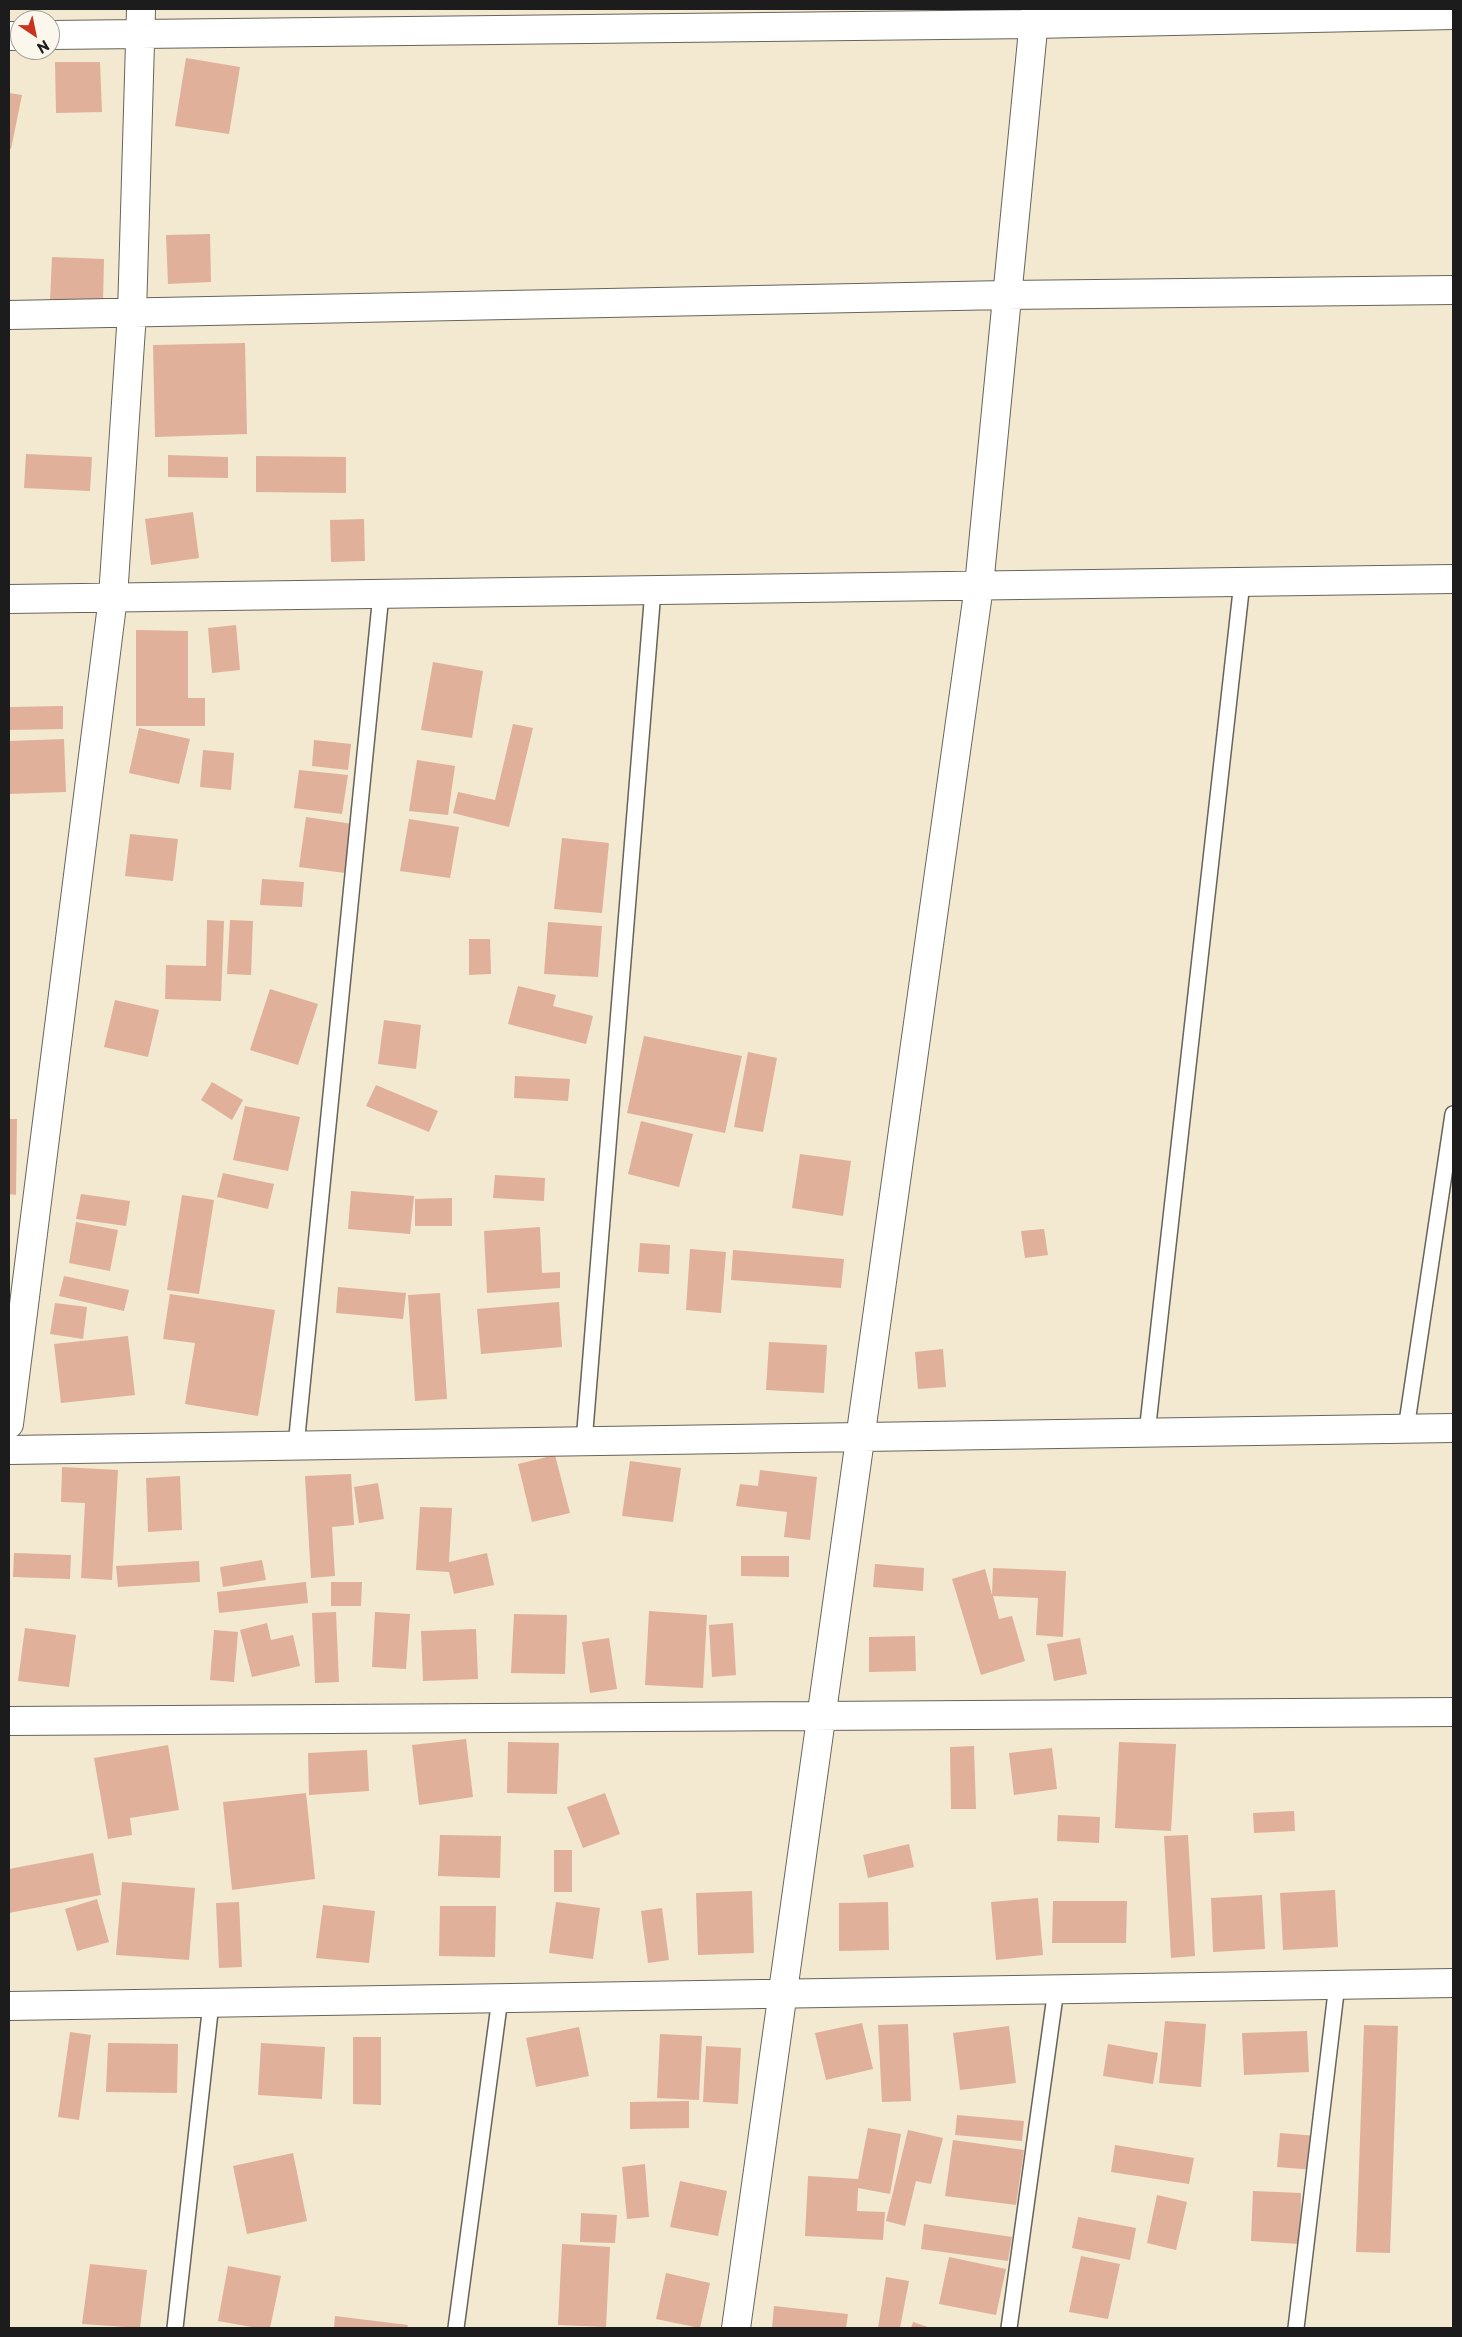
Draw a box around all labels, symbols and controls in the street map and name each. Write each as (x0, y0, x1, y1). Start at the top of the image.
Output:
north arrow (10, 10, 60, 60)
text: N (33, 35, 54, 59)

